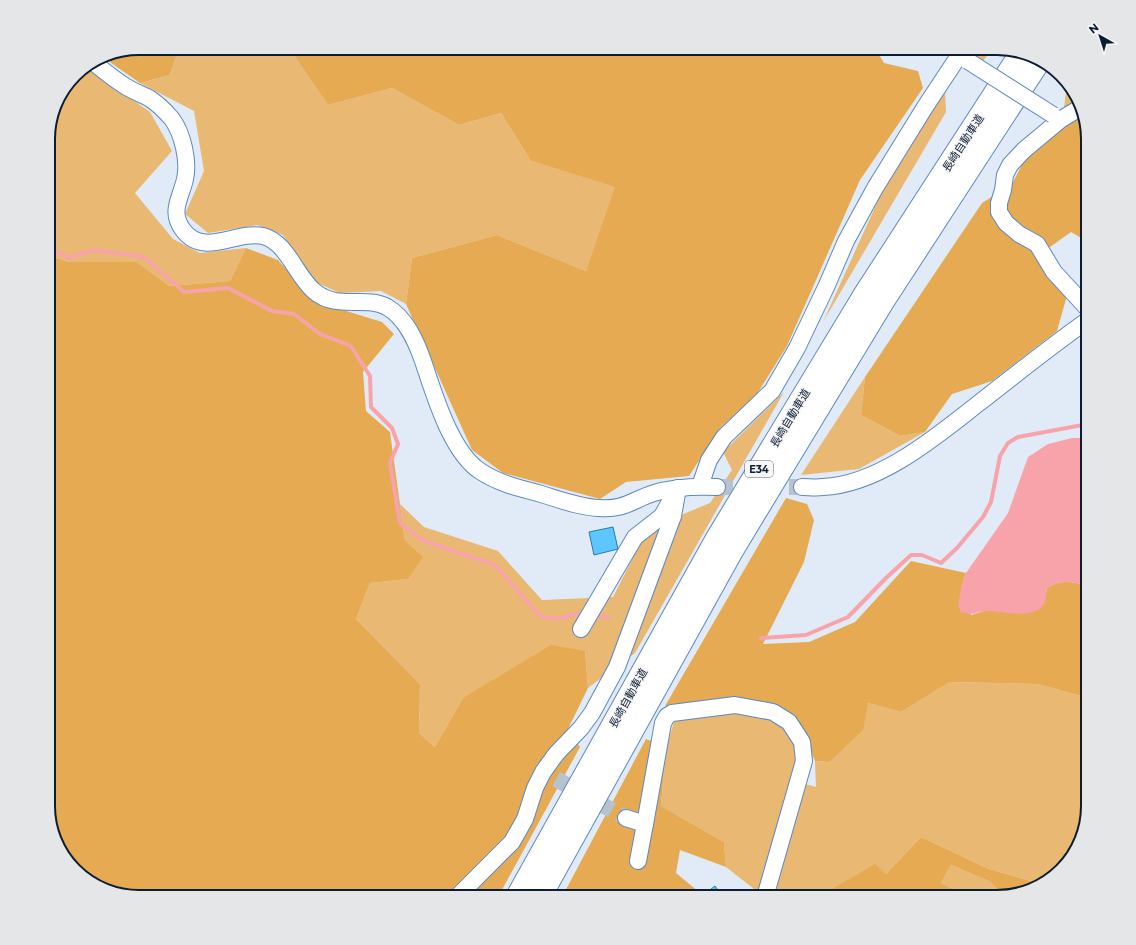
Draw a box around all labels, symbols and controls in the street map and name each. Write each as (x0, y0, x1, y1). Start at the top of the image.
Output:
north arrow (1080, 16, 1120, 56)
text: N (1086, 20, 1102, 36)
street label: 長崎自動車道 (939, 112, 987, 174)
street label: 長崎自動車道 (767, 386, 813, 450)
road number: E34 (745, 461, 773, 477)
street label: 長崎自動車道 (606, 666, 650, 730)

